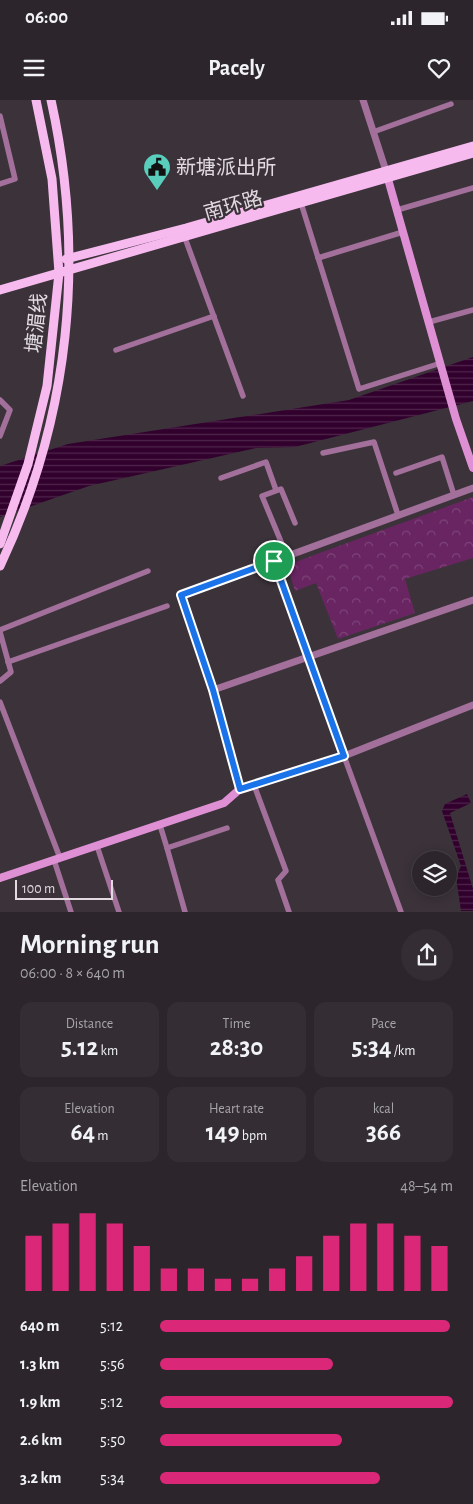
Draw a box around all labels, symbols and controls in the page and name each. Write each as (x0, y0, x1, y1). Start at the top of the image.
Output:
text: 06:00 (25, 8, 68, 27)
icon: menu (20, 54, 48, 82)
icon: heart (425, 54, 453, 82)
text: Pacely (208, 57, 265, 79)
public building icon: 新塘派出所 (142, 152, 172, 191)
place label: 新塘派出所 (176, 156, 276, 178)
street label: 南环路 (201, 187, 265, 224)
street label: 塘湄线 (23, 292, 50, 354)
pin (253, 540, 295, 582)
icon: arrive (260, 547, 288, 575)
map controls (412, 851, 457, 896)
button: layers (412, 851, 457, 896)
scale bar (15, 876, 112, 900)
text: 100 m (22, 882, 55, 896)
button: share (401, 929, 453, 981)
text: Morning run (20, 931, 160, 959)
text: 06:00 · 8 × 640 m (20, 965, 125, 981)
text: Distance (66, 1017, 113, 1031)
text: Time (223, 1017, 250, 1031)
text: Pace (371, 1017, 396, 1031)
text: 5.12 (61, 1035, 98, 1060)
text: 28:30 (210, 1035, 263, 1060)
text: 5:34 (352, 1035, 391, 1060)
text: km (98, 1044, 118, 1058)
text: /km (391, 1044, 415, 1058)
text: Elevation (64, 1102, 115, 1116)
text: Heart rate (209, 1102, 264, 1116)
text: kcal (373, 1102, 394, 1116)
text: 64 (70, 1120, 95, 1145)
text: 149 (206, 1120, 239, 1145)
text: 366 (366, 1120, 401, 1145)
text: m (95, 1129, 109, 1143)
text: bpm (239, 1129, 267, 1143)
text: Elevation (20, 1178, 78, 1194)
text: 48–54 m (400, 1178, 453, 1194)
text: 640 m (20, 1318, 59, 1334)
text: 5:12 (100, 1318, 123, 1334)
text: 1.3 km (20, 1356, 60, 1372)
text: 5:56 (100, 1356, 125, 1372)
text: 1.9 km (20, 1394, 60, 1410)
text: 5:12 (100, 1394, 123, 1410)
text: 2.6 km (20, 1432, 62, 1448)
text: 5:50 (100, 1432, 126, 1448)
text: 3.2 km (20, 1470, 61, 1486)
text: 5:34 (100, 1470, 125, 1486)

